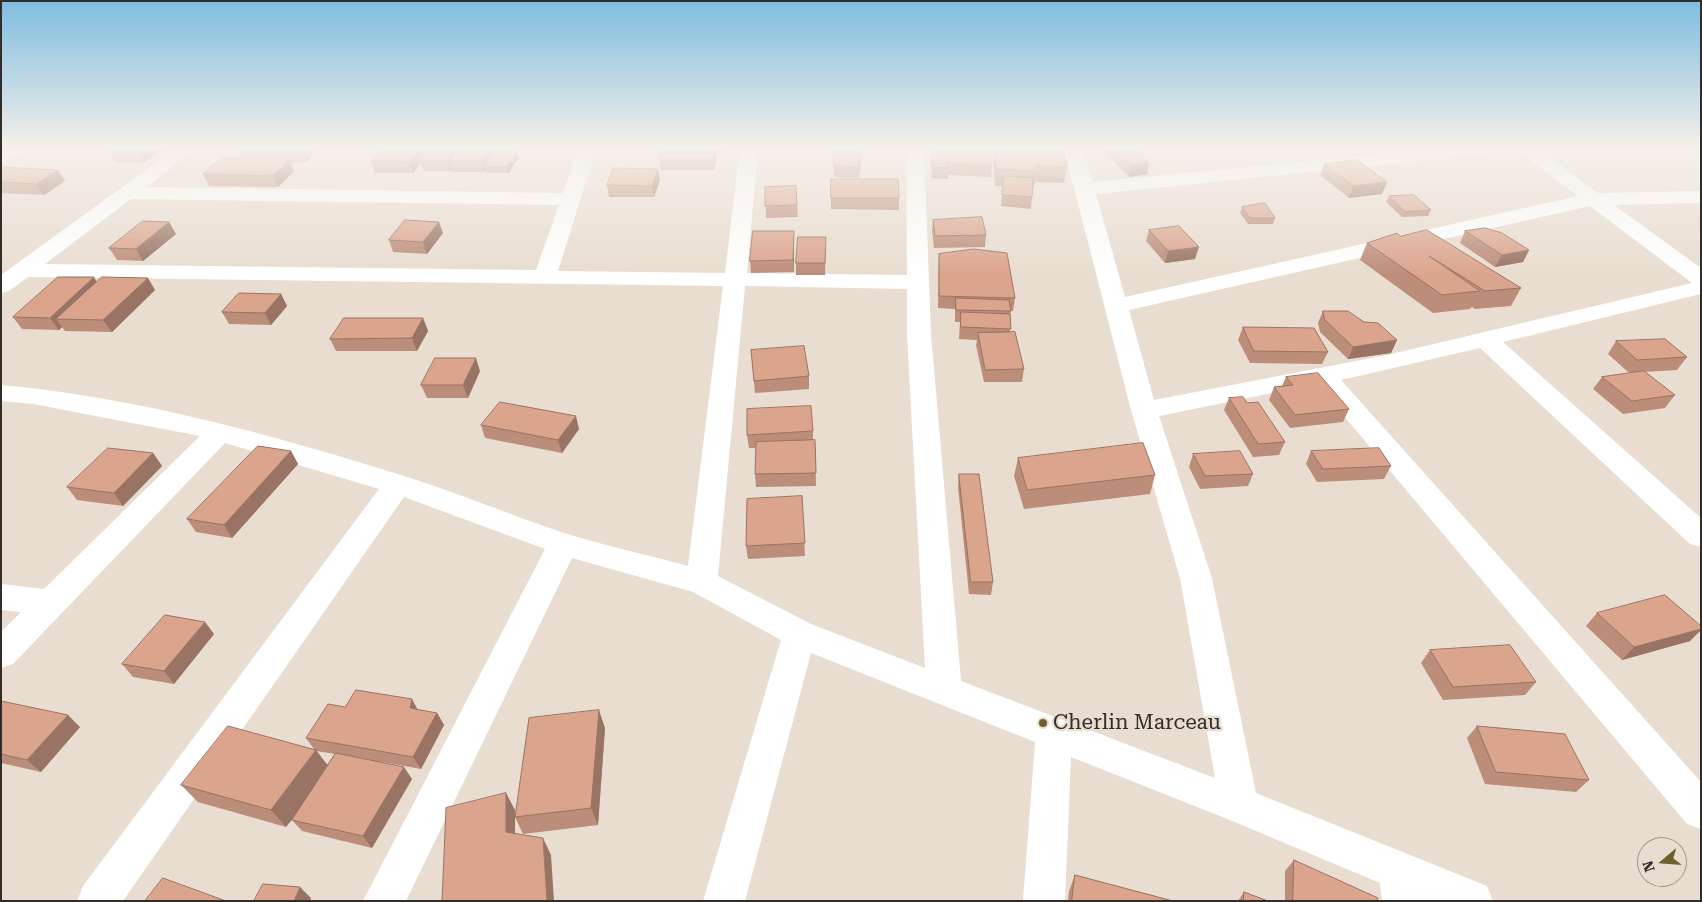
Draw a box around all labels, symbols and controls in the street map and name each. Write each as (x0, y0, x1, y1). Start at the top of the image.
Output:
place label: Cherlin Marceau (1053, 710, 1221, 736)
marker: Cherlin Marceau (1037, 717, 1049, 729)
north arrow (1637, 837, 1687, 887)
text: N (1639, 859, 1658, 874)

